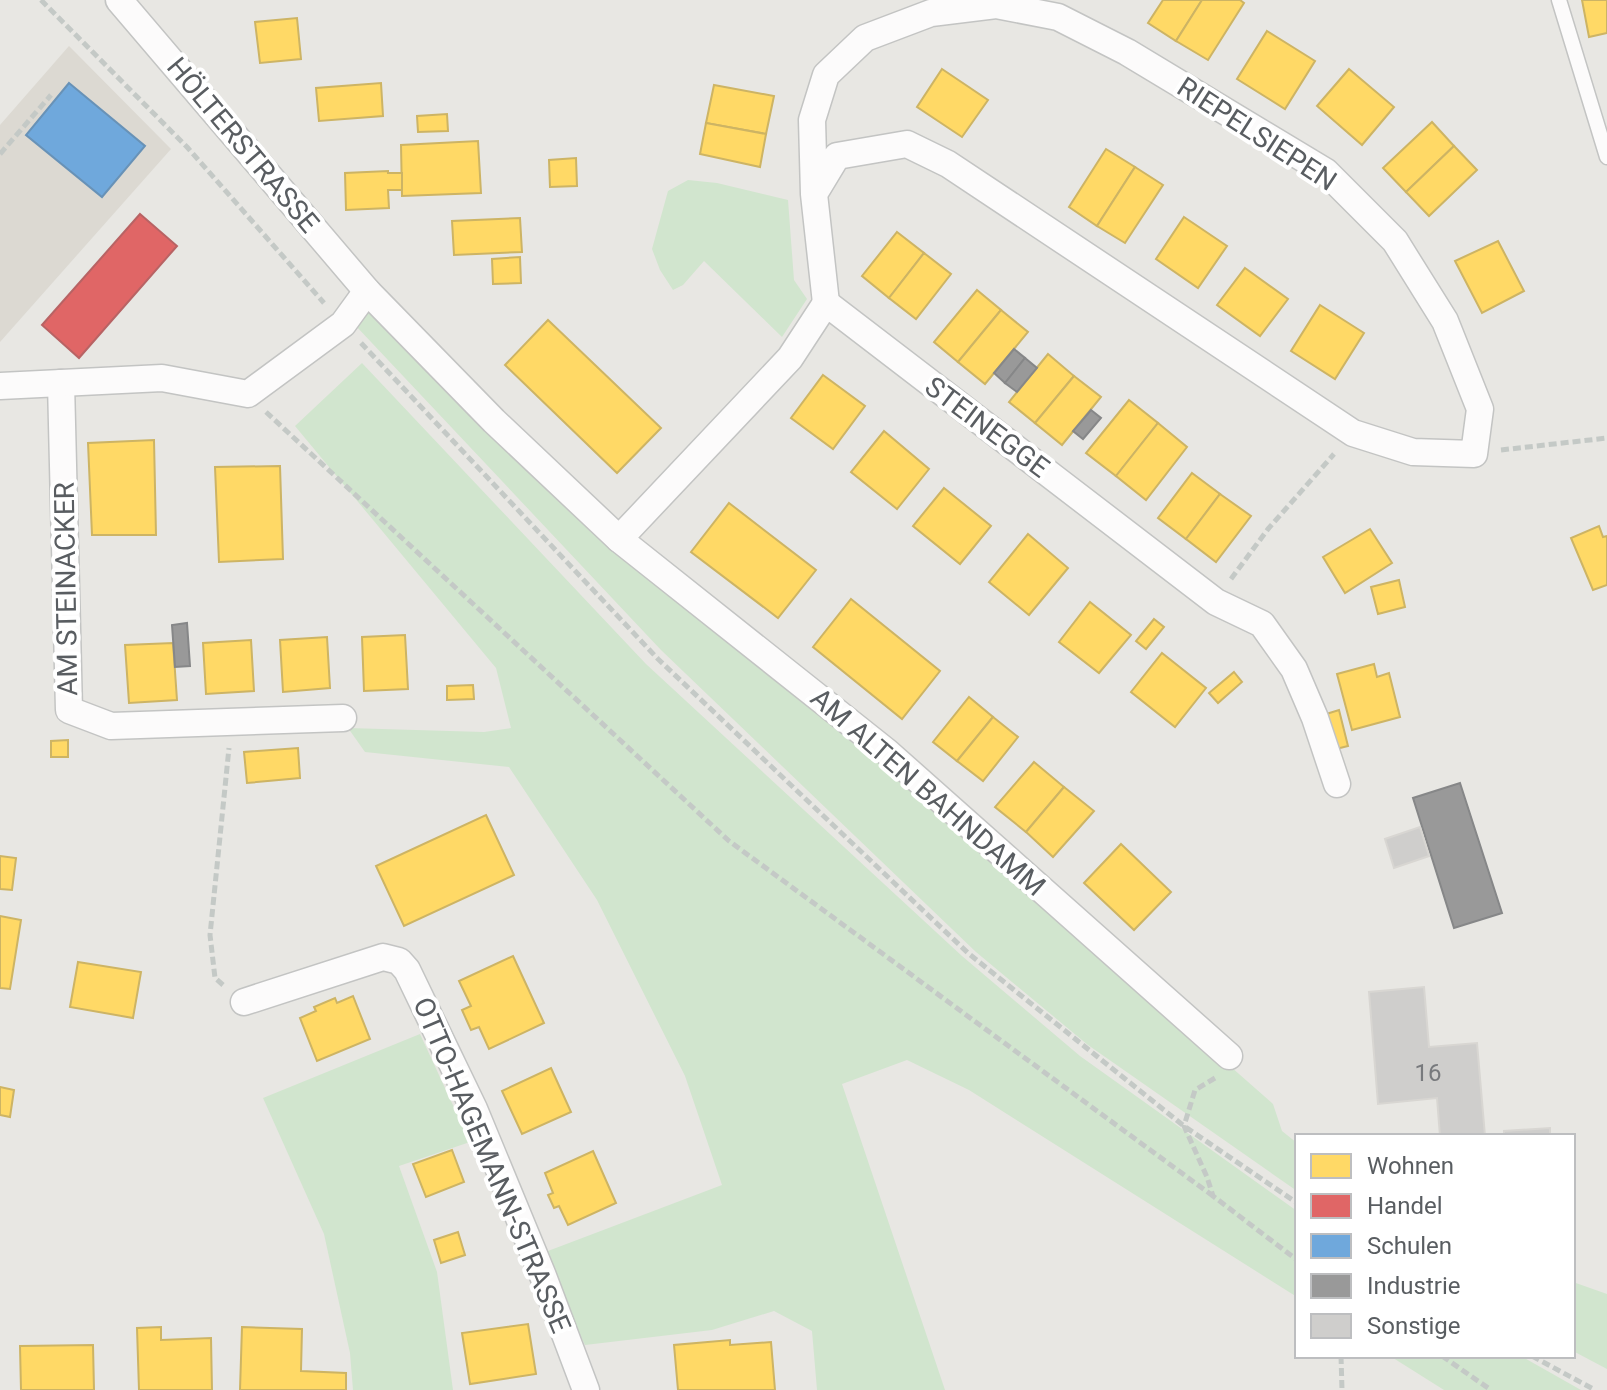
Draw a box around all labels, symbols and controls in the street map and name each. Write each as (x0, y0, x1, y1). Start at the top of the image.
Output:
street label: HÖLTERSTRASSE (160, 51, 326, 239)
street label: RIEPELSIEPEN (1171, 70, 1343, 198)
street label: STEINEGGE (918, 370, 1056, 484)
street label: AM STEINACKER (48, 482, 84, 696)
street label: AM ALTEN BAHNDAMM (804, 681, 1052, 903)
street label: OTTO-HAGEMANN-STRASSE (406, 992, 578, 1338)
house number: 16 (1415, 1059, 1441, 1087)
legend (1295, 1134, 1575, 1358)
text: Wohnen (1367, 1152, 1454, 1180)
text: Handel (1367, 1192, 1443, 1220)
text: Schulen (1367, 1232, 1452, 1260)
text: Industrie (1367, 1272, 1460, 1300)
text: Sonstige (1367, 1312, 1460, 1340)

